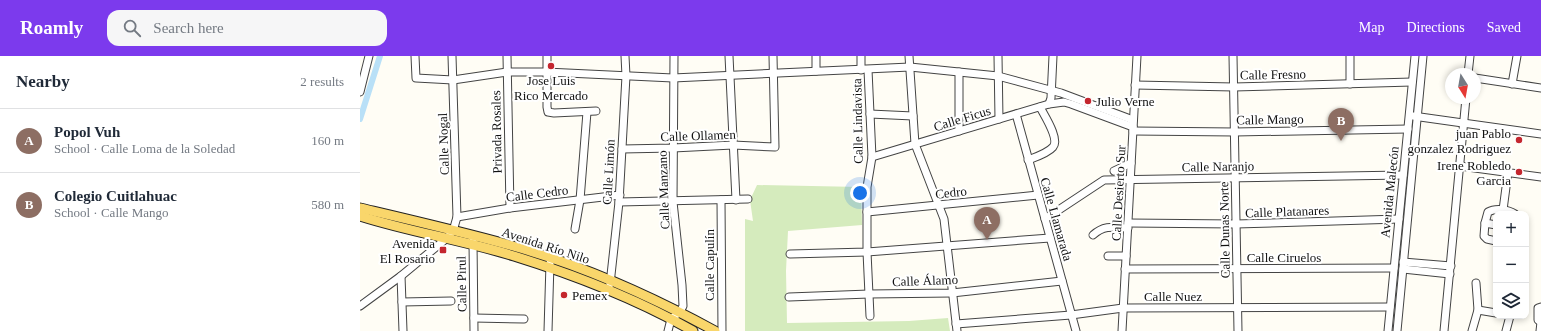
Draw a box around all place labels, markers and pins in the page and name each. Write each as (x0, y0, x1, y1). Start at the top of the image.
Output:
marker: Jose Luis Rico Mercado (546, 61, 556, 71)
place label: Jose Luis Rico Mercado (514, 73, 588, 103)
place label: Julio Verne (1096, 94, 1155, 109)
marker: Julio Verne (1083, 96, 1093, 106)
pin: B (1328, 108, 1354, 141)
place label: juan Pablo gonzalez Rodriguez (1407, 126, 1511, 156)
marker: juan Pablo gonzalez Rodriguez (1514, 135, 1524, 145)
place label: Irene Robledo Garcia (1437, 158, 1511, 188)
marker: Irene Robledo Garcia (1514, 167, 1524, 177)
pin: A (974, 207, 1000, 240)
place label: Avenida El Rosario (380, 236, 435, 266)
marker: Avenida El Rosario (438, 245, 448, 255)
place label: Pemex (572, 288, 608, 303)
marker: Pemex (559, 290, 569, 300)

